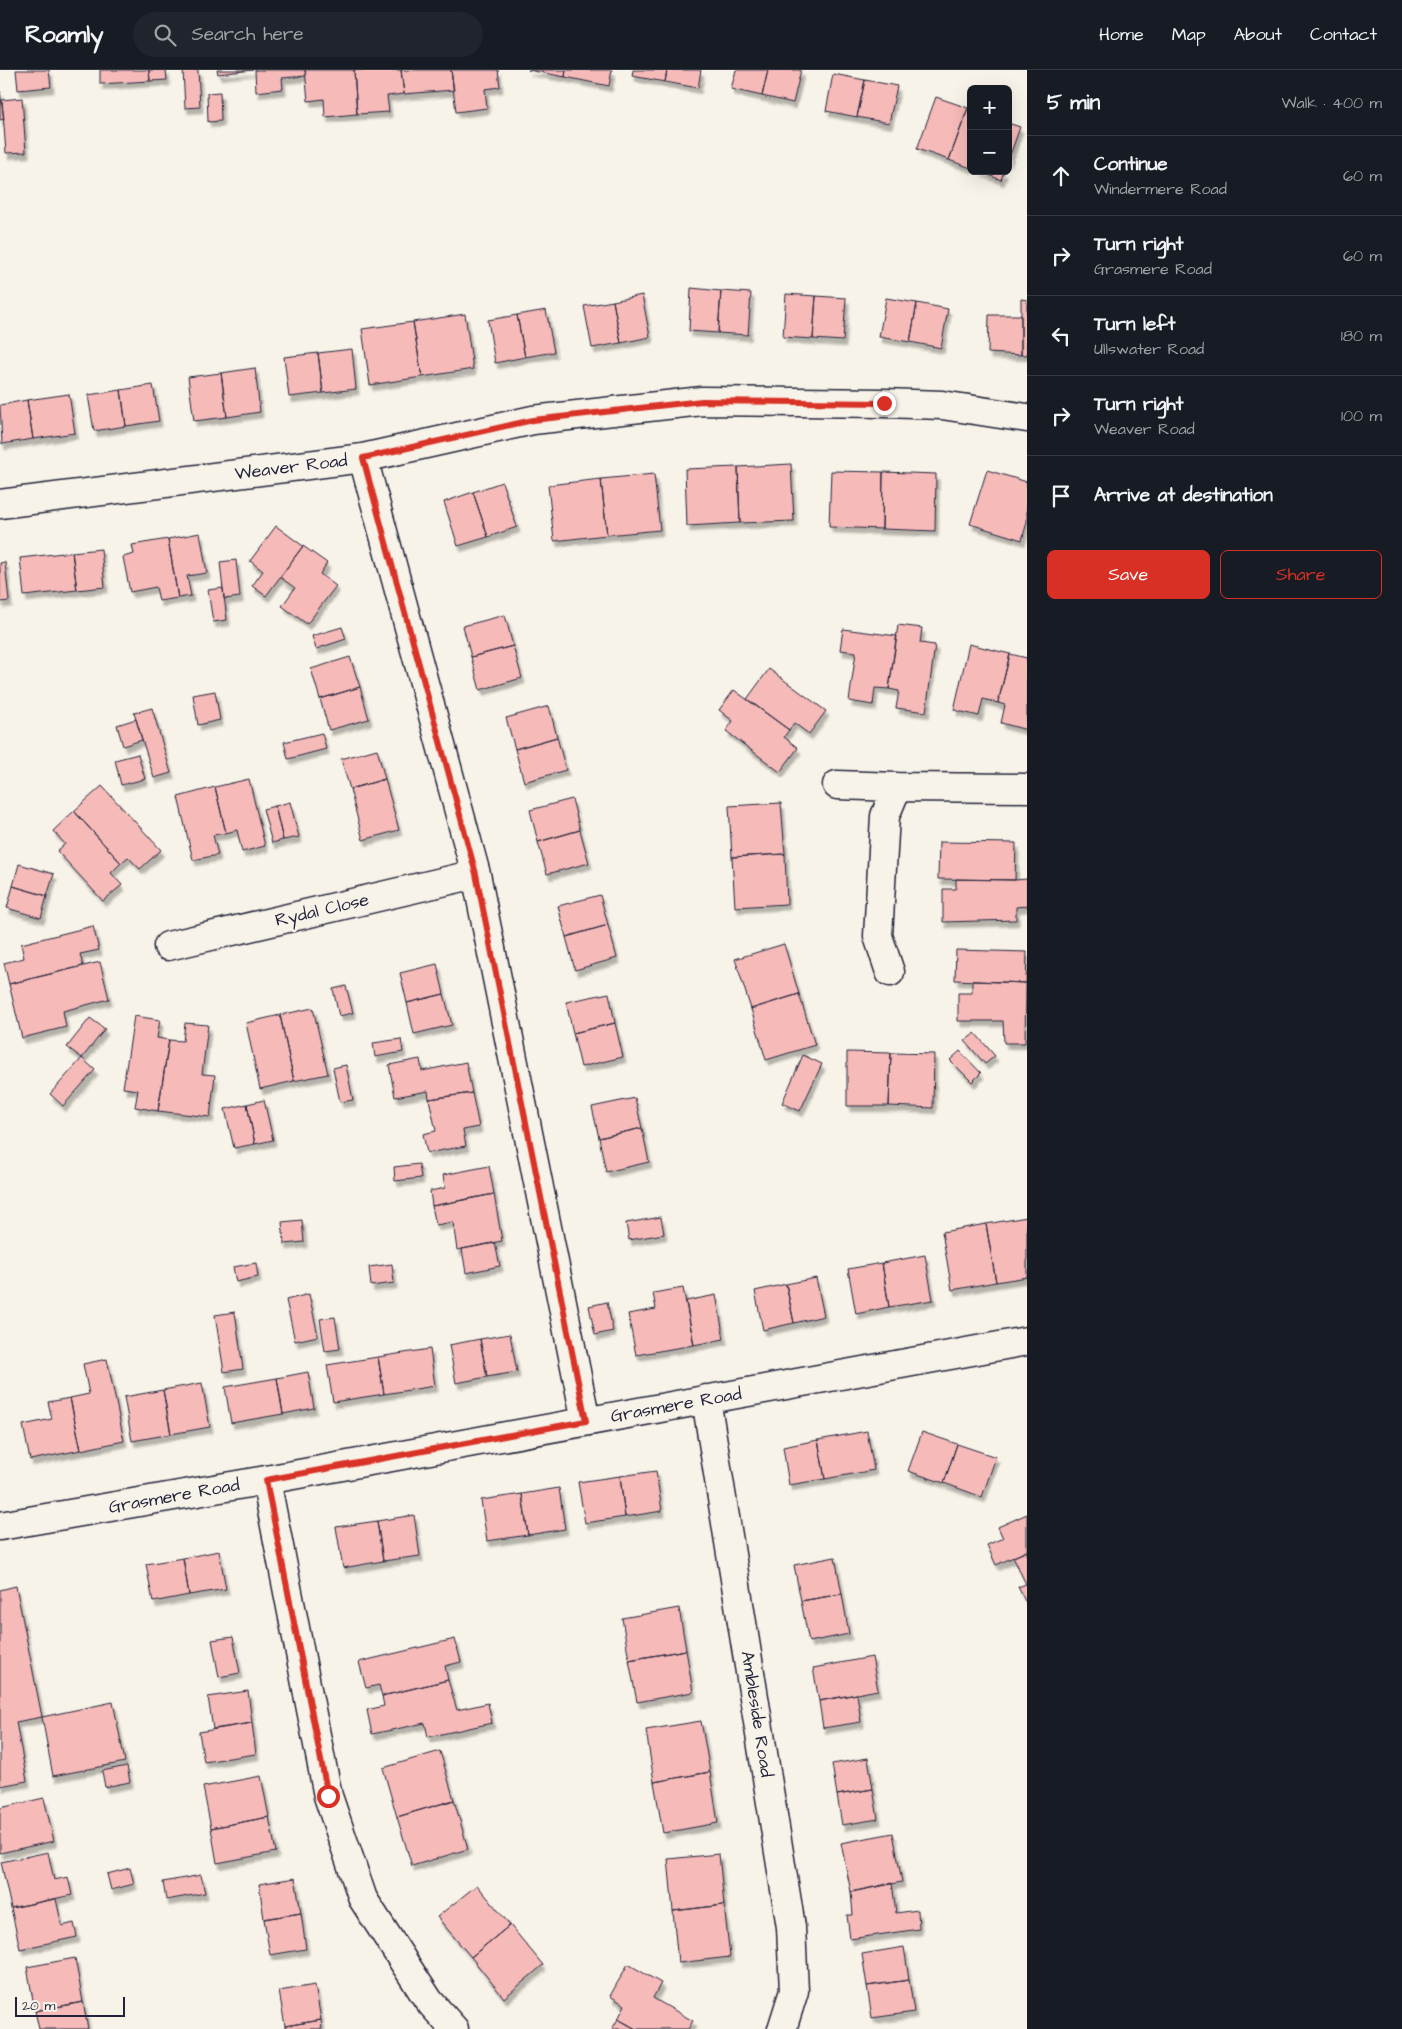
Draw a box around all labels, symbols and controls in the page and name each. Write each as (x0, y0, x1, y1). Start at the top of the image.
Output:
search box (133, 12, 483, 57)
text: Roamly (25, 18, 103, 52)
icon: search (151, 21, 179, 49)
text: Search here (191, 21, 304, 48)
text: Home (1099, 22, 1144, 47)
text: Map (1172, 22, 1206, 47)
text: About (1234, 22, 1282, 47)
text: Contact (1310, 22, 1377, 47)
map controls (967, 85, 1012, 175)
button: + (967, 85, 1012, 130)
text: 5 min (1047, 88, 1100, 117)
text: Walk · 400 m (1281, 92, 1382, 114)
button: − (967, 130, 1012, 175)
text: Continue (1094, 151, 1168, 178)
icon: ahead (1047, 162, 1075, 190)
text: 60 m (1343, 165, 1382, 187)
text: Windermere Road (1094, 178, 1227, 200)
text: Turn right (1094, 231, 1183, 258)
icon: right (1047, 242, 1075, 270)
text: 60 m (1343, 245, 1382, 267)
text: Grasmere Road (1094, 258, 1212, 280)
text: Turn left (1094, 311, 1175, 338)
icon: left (1047, 322, 1075, 350)
text: 180 m (1341, 325, 1382, 347)
text: Ullswater Road (1094, 338, 1204, 360)
text: Turn right (1094, 391, 1183, 418)
route end (873, 392, 896, 415)
icon: right (1047, 402, 1075, 430)
text: 100 m (1341, 405, 1382, 427)
text: Weaver Road (1094, 418, 1195, 440)
street label: Weaver Road (233, 448, 349, 486)
icon: arrive (1047, 482, 1075, 510)
text: Arrive at destination (1094, 482, 1273, 509)
button: Save (1047, 550, 1210, 599)
button: Share (1220, 550, 1382, 599)
street label: Rydal Close (273, 887, 372, 934)
street label: Grasmere Road (609, 1381, 743, 1429)
street label: Grasmere Road (107, 1472, 241, 1520)
street label: Ambleside Road (735, 1649, 779, 1779)
route start (317, 1785, 340, 1808)
scale bar (15, 1994, 125, 2017)
text: 20 m (22, 1996, 55, 2016)

